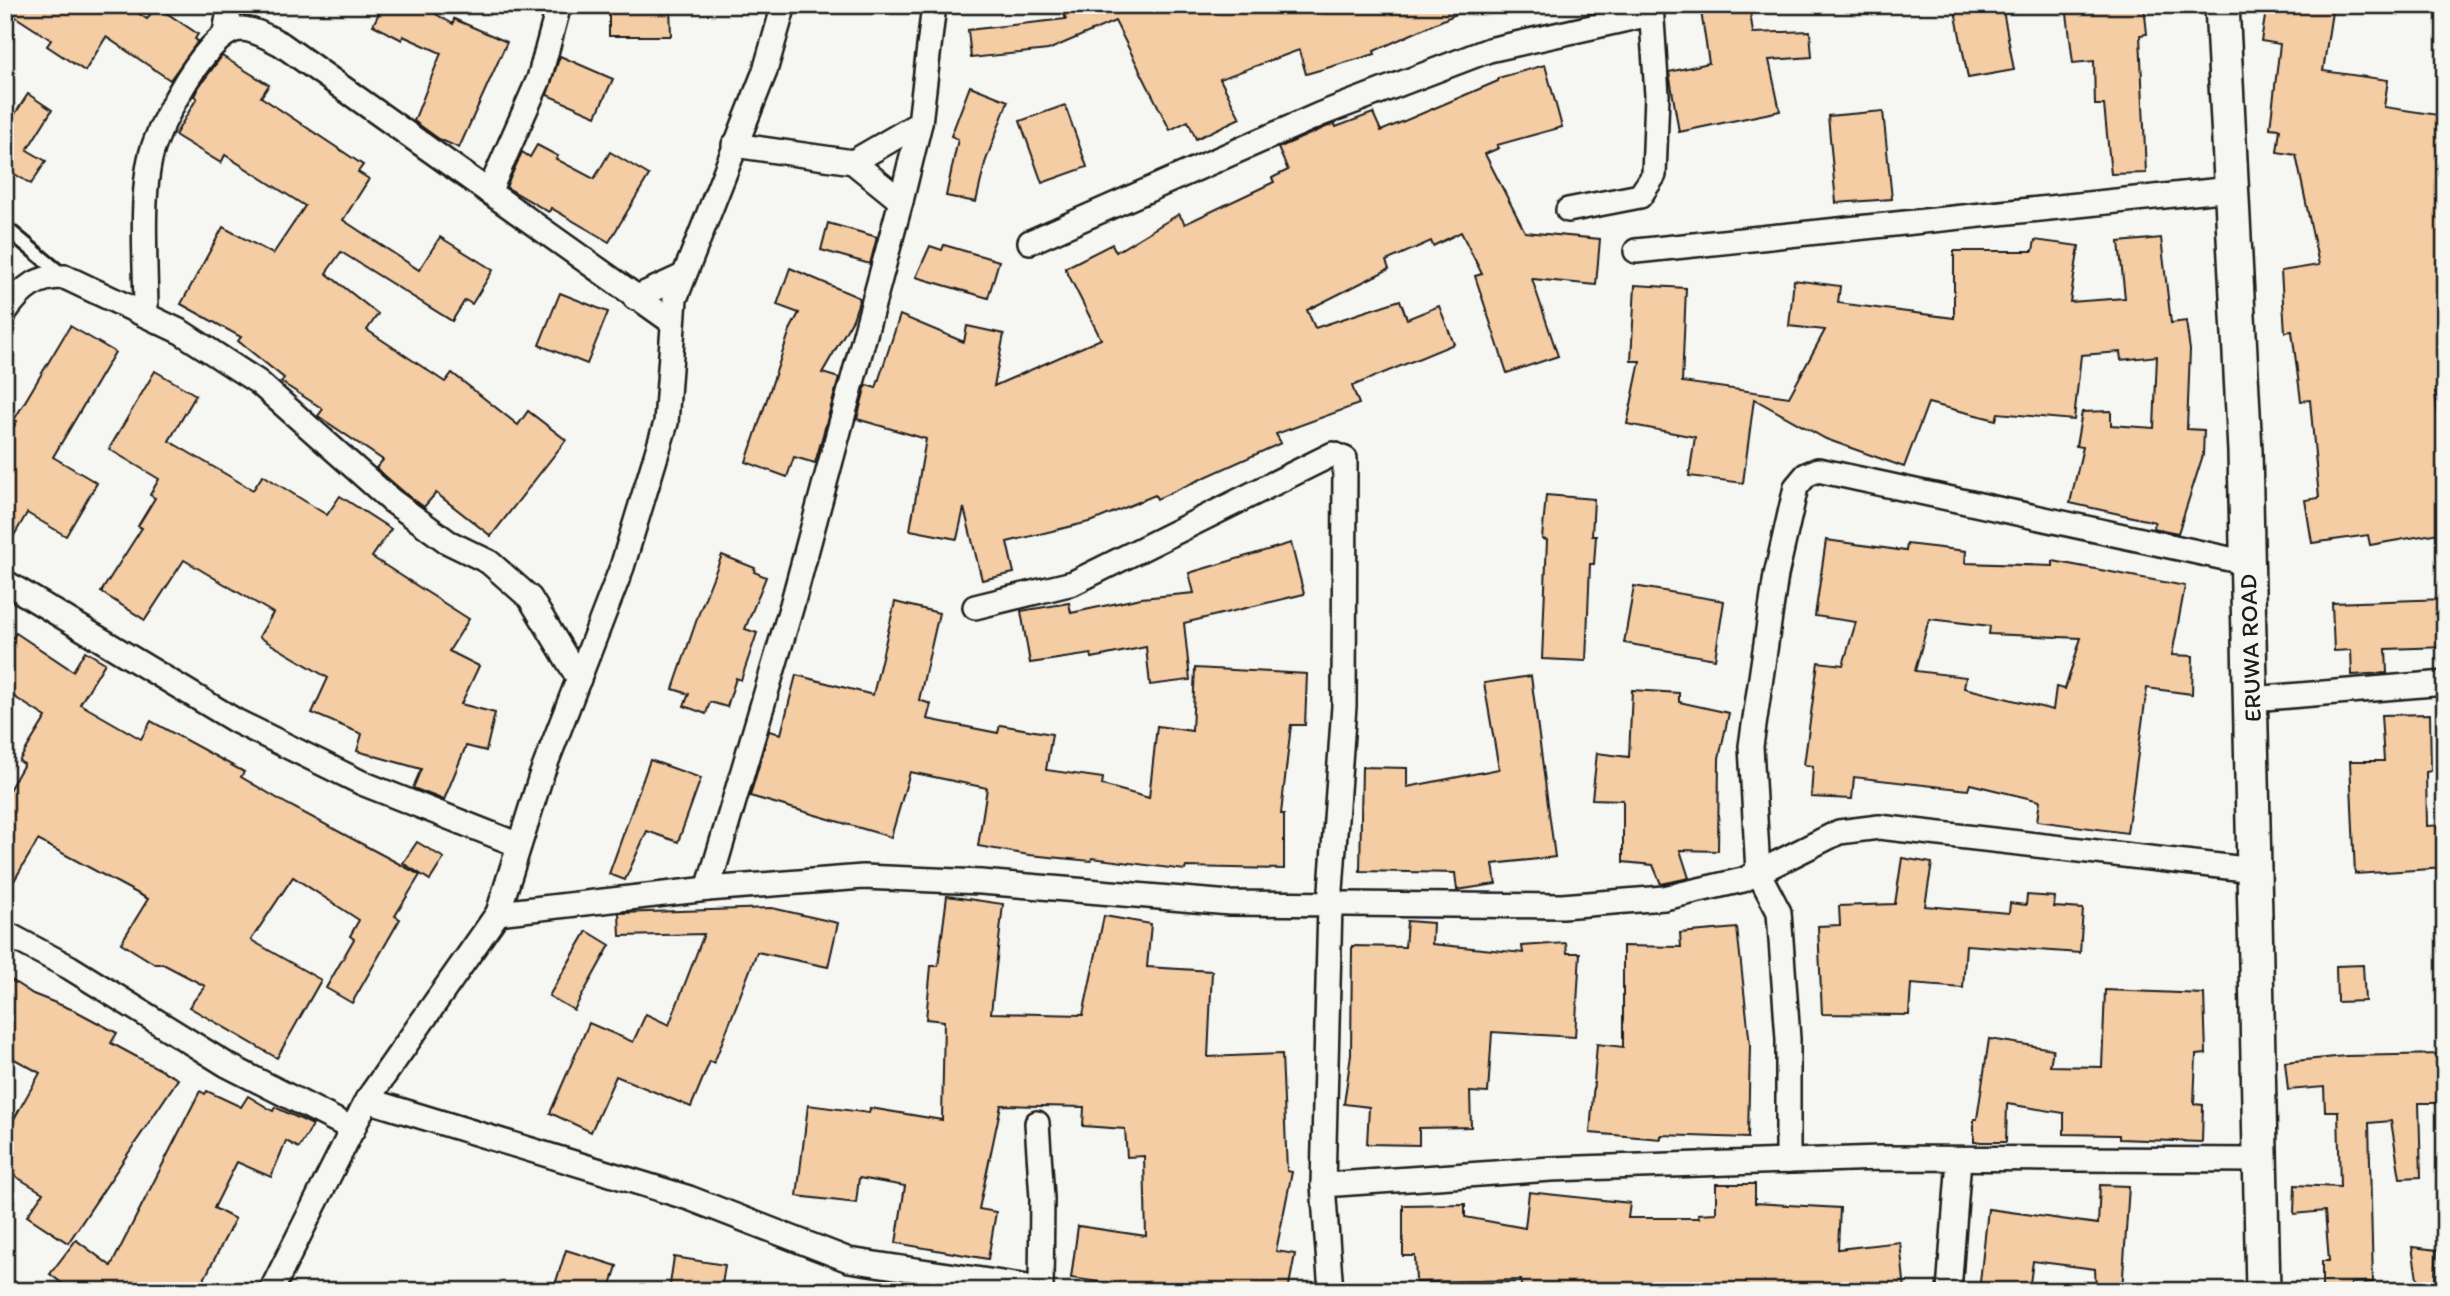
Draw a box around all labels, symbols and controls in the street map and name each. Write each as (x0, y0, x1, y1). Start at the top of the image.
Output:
street label: ERUWA ROAD (2233, 573, 2267, 723)

